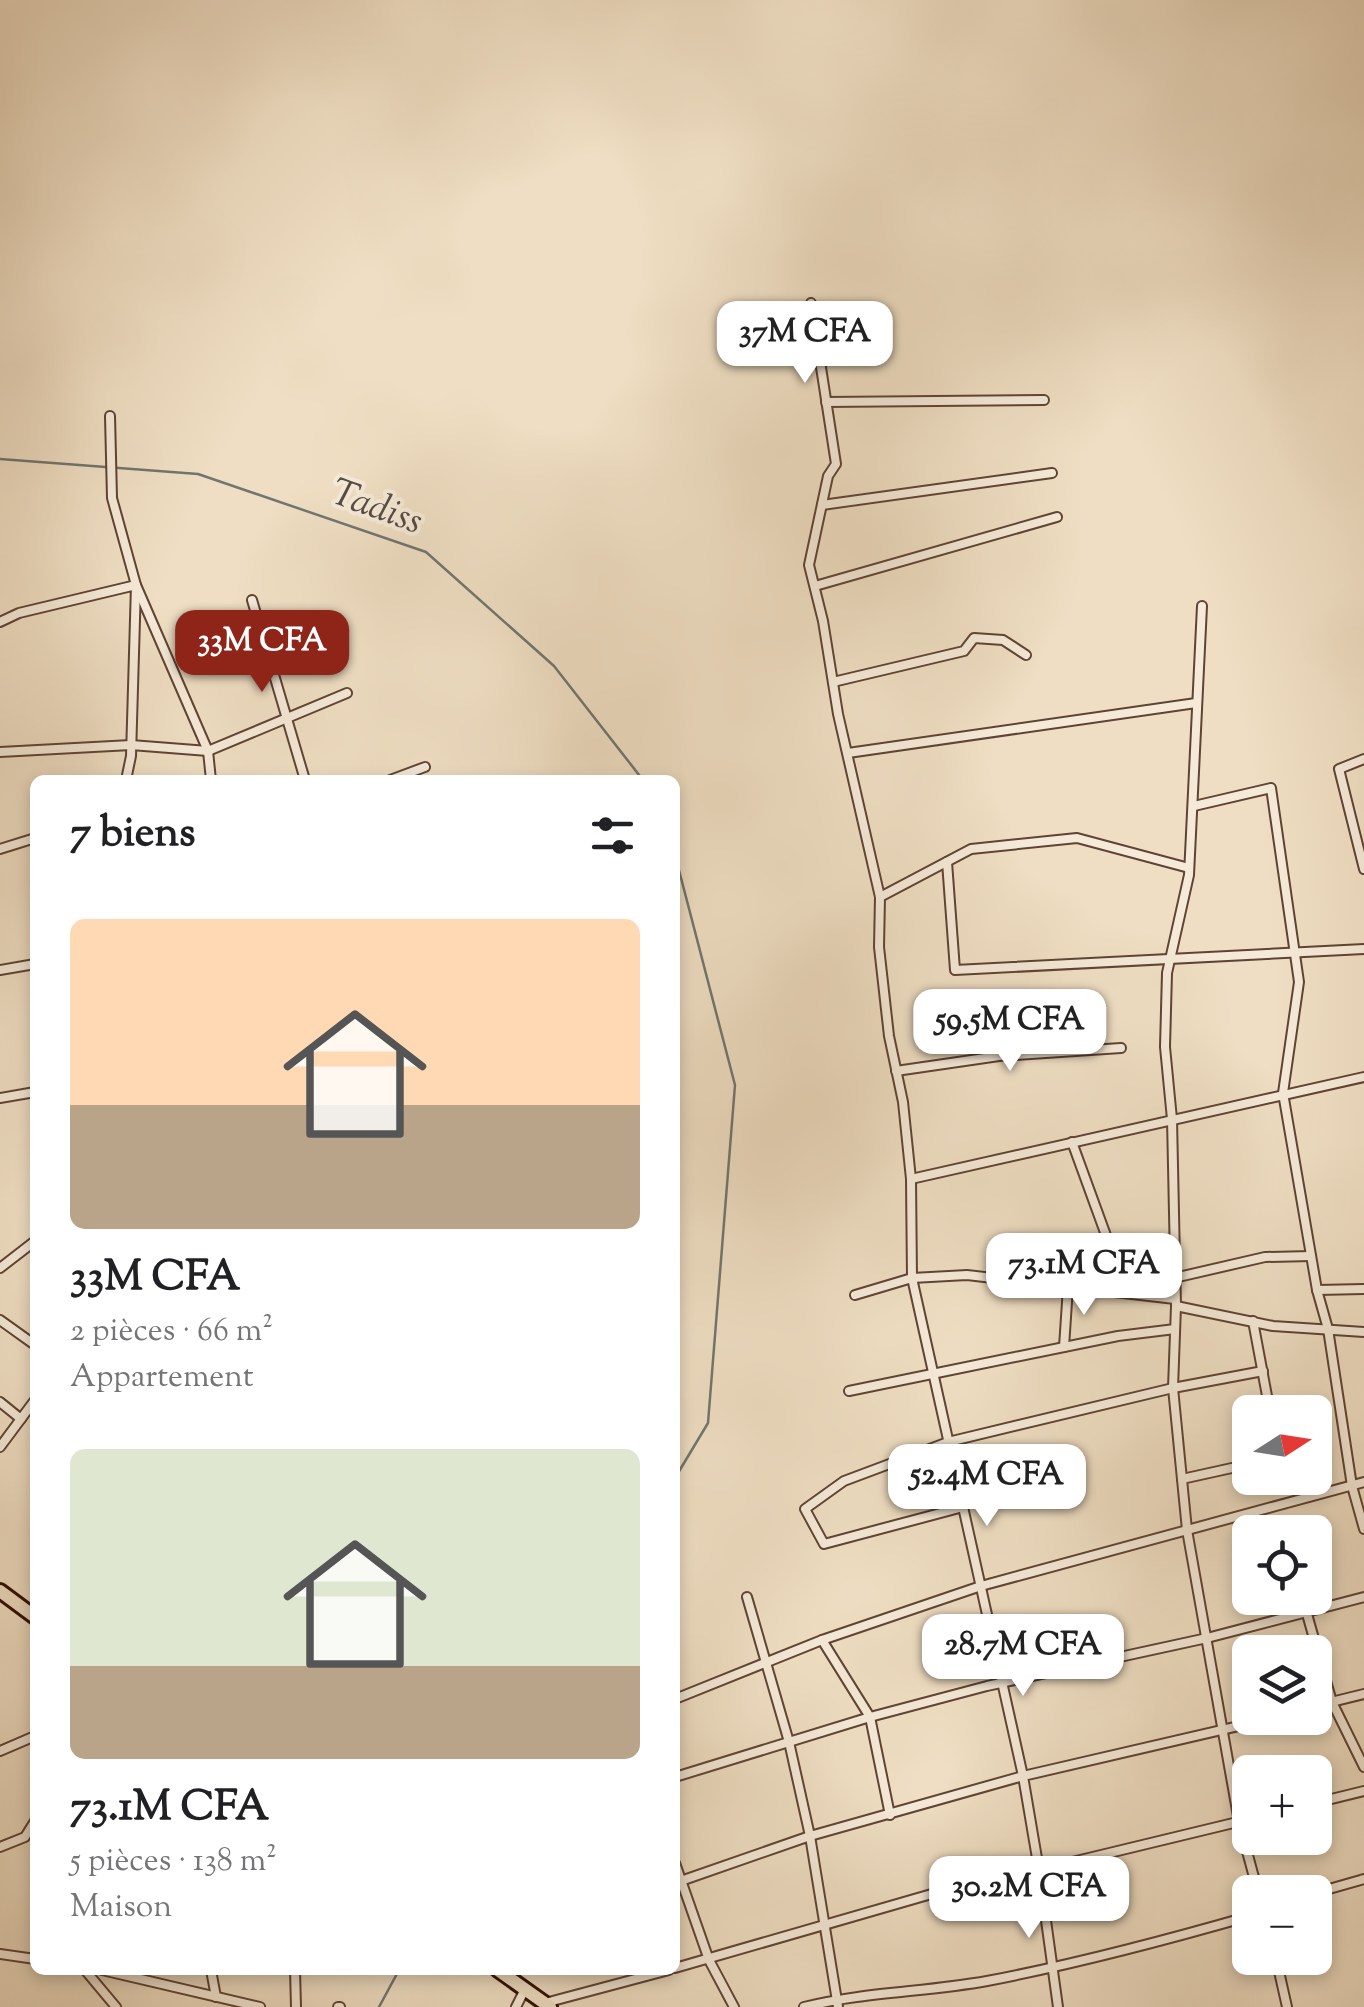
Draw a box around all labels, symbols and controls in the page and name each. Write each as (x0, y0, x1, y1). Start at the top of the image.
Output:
pin: 37M CFA (713, 301, 897, 386)
text: 37M CFA (739, 310, 871, 356)
water label: Tadiss (323, 468, 429, 550)
pin: 33M CFA (170, 610, 354, 695)
text: 33M CFA (197, 619, 327, 665)
text: 7 biens (70, 805, 196, 865)
icon: filters (585, 808, 640, 863)
icon: home (265, 984, 445, 1164)
pin: 59.5M CFA (896, 989, 1124, 1074)
text: 59.5M CFA (935, 998, 1085, 1044)
pin: 73.1M CFA (970, 1233, 1198, 1318)
text: 73.1M CFA (1008, 1242, 1160, 1288)
text: 33M CFA (70, 1249, 240, 1309)
text: 2 pièces · 66 m² (70, 1309, 273, 1355)
text: Appartement (70, 1355, 254, 1401)
north arrow (1232, 1395, 1332, 1495)
map controls (1232, 1395, 1332, 1975)
pin: 52.4M CFA (873, 1444, 1101, 1529)
text: 52.4M CFA (910, 1453, 1064, 1499)
icon: home (265, 1514, 445, 1694)
button: locate (1232, 1515, 1332, 1615)
pin: 28.7M CFA (909, 1614, 1137, 1699)
text: 28.7M CFA (944, 1623, 1102, 1669)
button: layers (1232, 1635, 1332, 1735)
button: + (1232, 1755, 1332, 1855)
text: 73.1M CFA (70, 1779, 269, 1839)
text: 5 pièces · 138 m² (70, 1839, 277, 1885)
pin: 30.2M CFA (915, 1856, 1143, 1941)
text: 30.2M CFA (951, 1865, 1107, 1911)
button: − (1232, 1875, 1332, 1975)
text: Maison (70, 1885, 172, 1931)

